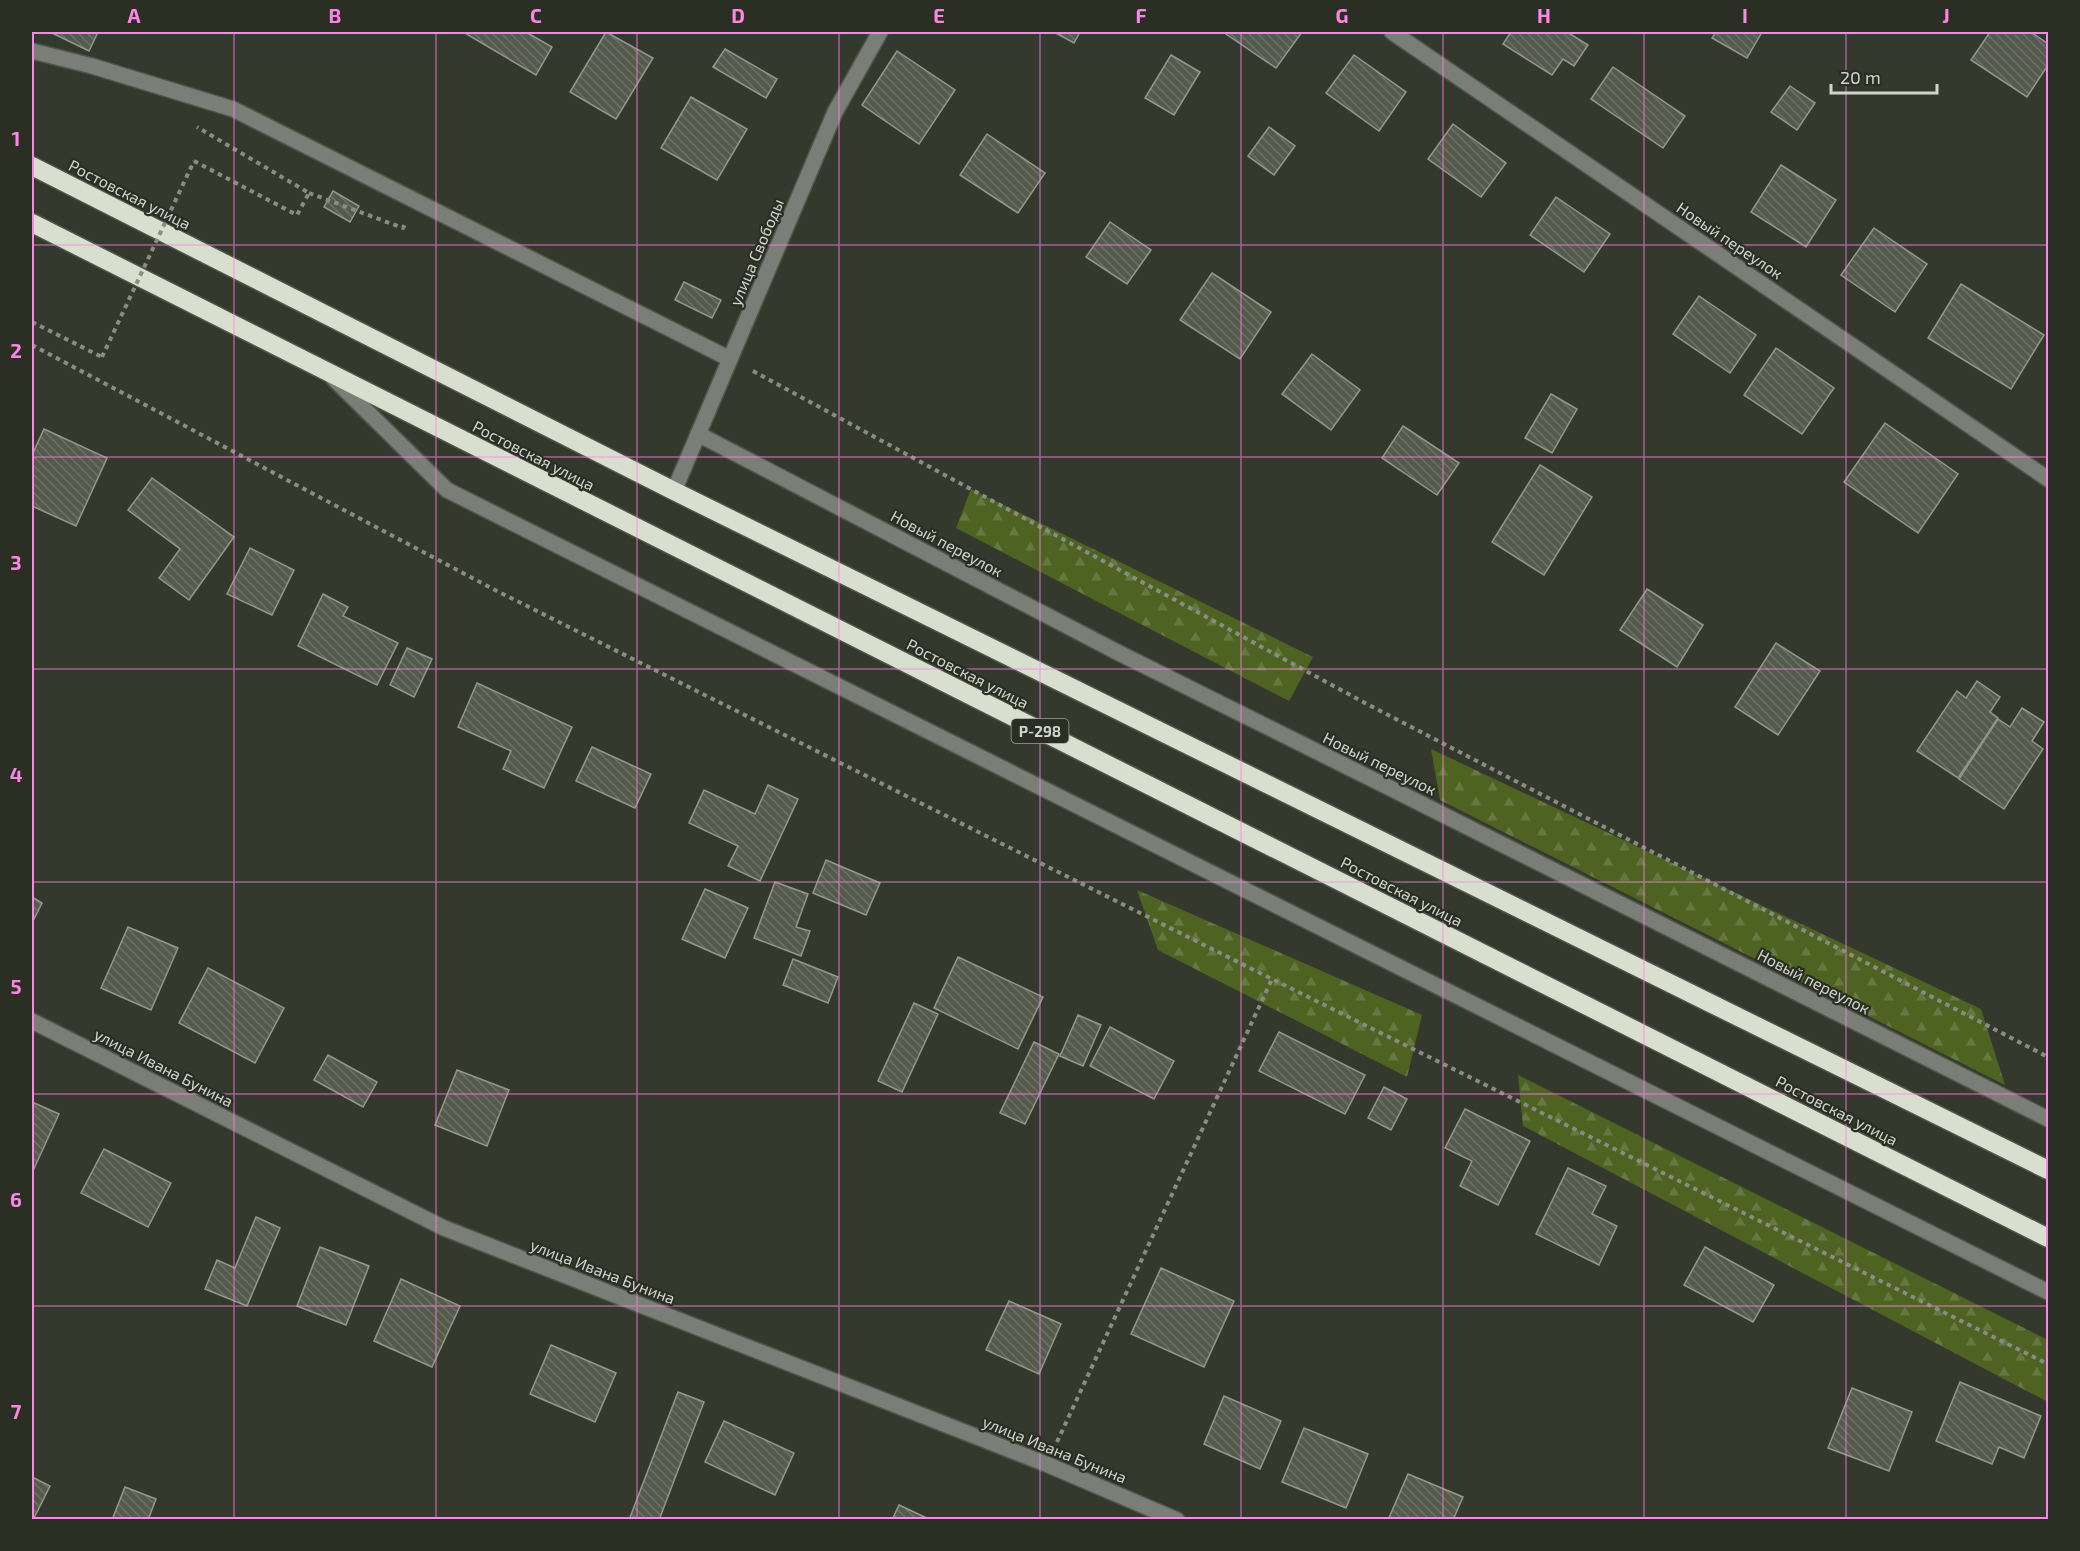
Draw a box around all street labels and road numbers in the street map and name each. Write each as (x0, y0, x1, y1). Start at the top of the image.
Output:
street label: Ростовская улица (65, 155, 194, 234)
street label: улица Свободы (725, 196, 788, 309)
street label: Новый переулок (1673, 198, 1787, 284)
street label: Ростовская улица (469, 416, 598, 495)
street label: Новый переулок (887, 506, 1006, 581)
street label: Ростовская улица (903, 634, 1032, 713)
road number: Р-298 (1012, 719, 1068, 743)
street label: Новый переулок (1320, 727, 1440, 800)
street label: Ростовская улица (1337, 852, 1466, 931)
street label: Новый переулок (1754, 944, 1874, 1019)
street label: улица Ивана Бунина (91, 1024, 237, 1111)
street label: Ростовская улица (1772, 1071, 1901, 1150)
street label: улица Ивана Бунина (528, 1235, 678, 1308)
street label: улица Ивана Бунина (980, 1411, 1130, 1488)

